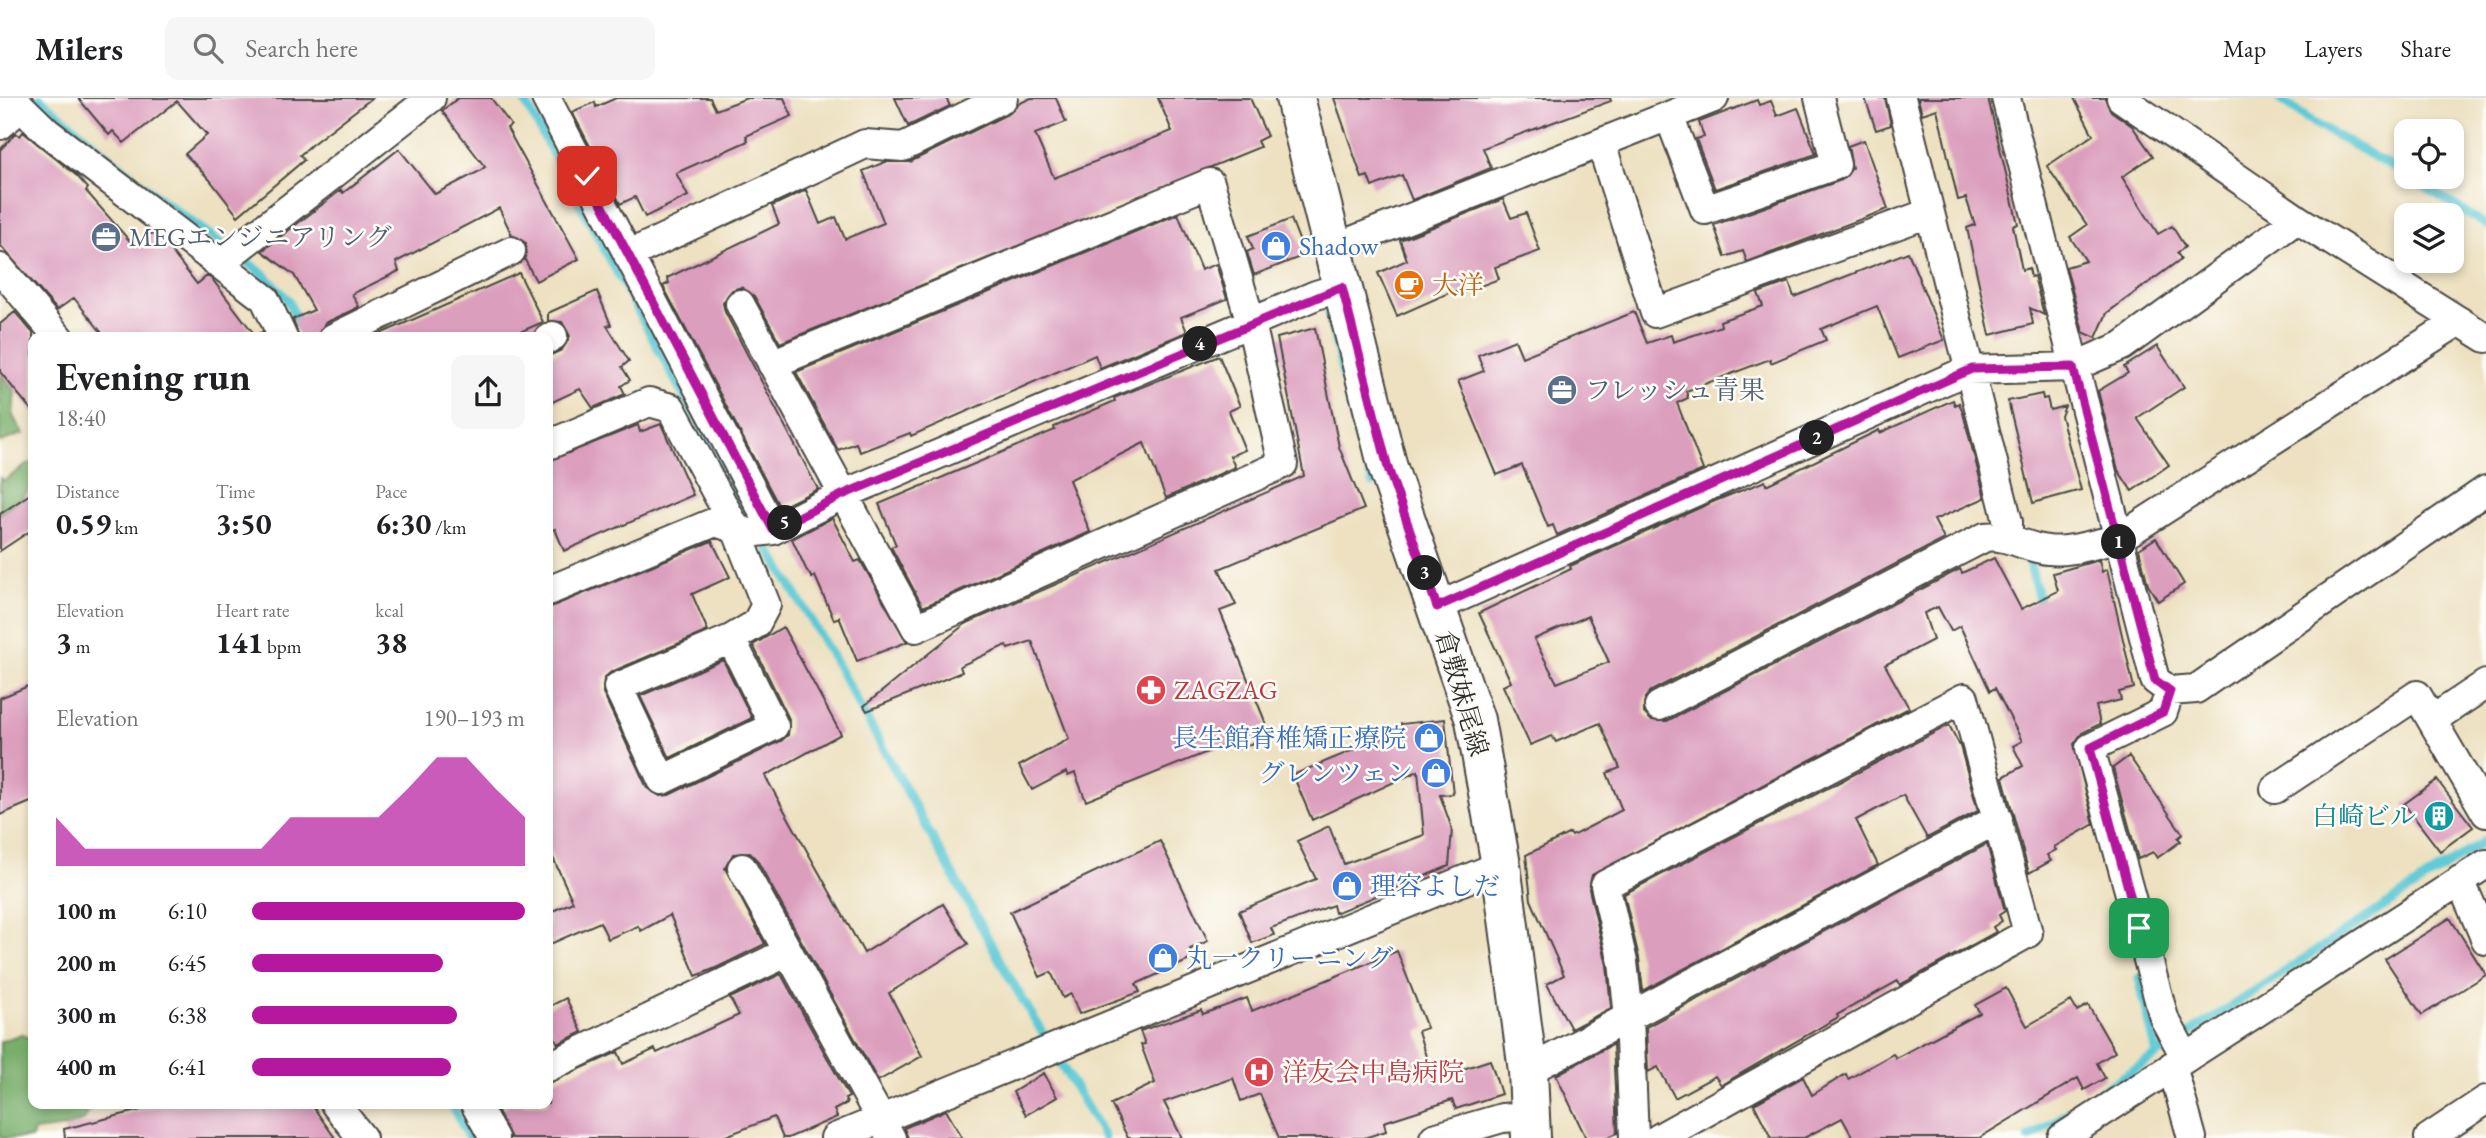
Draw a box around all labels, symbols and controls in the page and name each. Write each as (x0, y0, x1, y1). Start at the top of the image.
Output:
search box (165, 17, 655, 80)
text: Milers (35, 27, 123, 70)
icon: search (189, 29, 227, 67)
text: Search here (245, 31, 358, 65)
text: Map (2223, 33, 2266, 64)
text: Layers (2304, 33, 2363, 64)
text: Share (2401, 33, 2451, 64)
map controls (2394, 119, 2464, 273)
button: locate (2394, 119, 2464, 189)
pin (557, 146, 617, 206)
icon: check (568, 157, 606, 195)
button: layers (2394, 203, 2464, 273)
office icon: MEGエンジニアリング (89, 220, 123, 254)
place label: MEGエンジニアリング (129, 220, 392, 254)
shop icon: Shadow (1259, 229, 1293, 263)
place label: Shadow (1299, 229, 1378, 263)
cafe icon: 大洋 (1392, 268, 1426, 302)
place label: 大洋 (1432, 268, 1484, 302)
pin: 4 (1182, 327, 1218, 362)
text: 4 (1194, 331, 1205, 356)
text: Evening run (56, 352, 251, 401)
button: share (451, 355, 525, 429)
office icon: フレッシュ青果 (1545, 373, 1579, 407)
place label: フレッシュ青果 (1585, 373, 1765, 407)
text: 18:40 (56, 403, 106, 433)
pin: 2 (1800, 420, 1834, 456)
text: 2 (1811, 425, 1822, 450)
text: Distance (56, 479, 119, 504)
text: Time (216, 479, 255, 504)
text: Pace (375, 479, 407, 504)
text: 0.59 (56, 504, 111, 543)
text: 3:50 (216, 504, 272, 543)
text: 6:30 (375, 504, 431, 543)
pin: 5 (768, 506, 802, 540)
text: 5 (779, 510, 790, 535)
text: km (111, 515, 139, 540)
text: /km (431, 515, 466, 540)
pin: 1 (2102, 524, 2136, 560)
text: 1 (2113, 529, 2124, 554)
pin: 3 (1408, 556, 1442, 590)
text: 3 (1419, 560, 1430, 585)
text: Elevation (56, 598, 124, 623)
text: Heart rate (216, 598, 289, 623)
text: kcal (375, 598, 404, 623)
text: 3 (56, 623, 72, 662)
text: 141 (216, 623, 263, 662)
text: 38 (375, 623, 407, 662)
street label: 倉敷妹尾線 (1428, 626, 1496, 760)
text: m (72, 634, 90, 659)
text: bpm (263, 634, 302, 659)
pharmacy icon: ZAGZAG (1134, 673, 1168, 707)
place label: ZAGZAG (1174, 673, 1278, 707)
text: Elevation (56, 703, 139, 733)
text: 190–193 m (424, 703, 525, 733)
place label: 長生館脊椎矯正療院 (1172, 721, 1406, 755)
shop icon: 長生館脊椎矯正療院 (1412, 721, 1446, 755)
place label: グレンツェン (1259, 756, 1413, 790)
shop icon: グレンツェン (1419, 756, 1453, 790)
place label: 白崎ビル (2312, 799, 2416, 833)
building icon: 白崎ビル (2422, 799, 2456, 833)
shop icon: 理容よしだ (1330, 869, 1364, 903)
place label: 理容よしだ (1370, 869, 1500, 903)
text: 100 m (56, 896, 117, 926)
text: 6:10 (168, 896, 207, 926)
pin (2109, 898, 2169, 958)
icon: arrive (2120, 909, 2158, 947)
shop icon: 丸一クリーニング (1146, 941, 1180, 975)
place label: 丸一クリーニング (1186, 941, 1393, 975)
text: 200 m (56, 948, 117, 978)
text: 6:45 (168, 948, 207, 978)
text: 300 m (56, 1000, 117, 1030)
text: 6:38 (168, 1000, 207, 1030)
text: 400 m (56, 1052, 117, 1082)
text: 6:41 (168, 1052, 207, 1082)
hospital icon: 洋友会中島病院 (1242, 1055, 1276, 1089)
place label: 洋友会中島病院 (1282, 1055, 1464, 1089)

